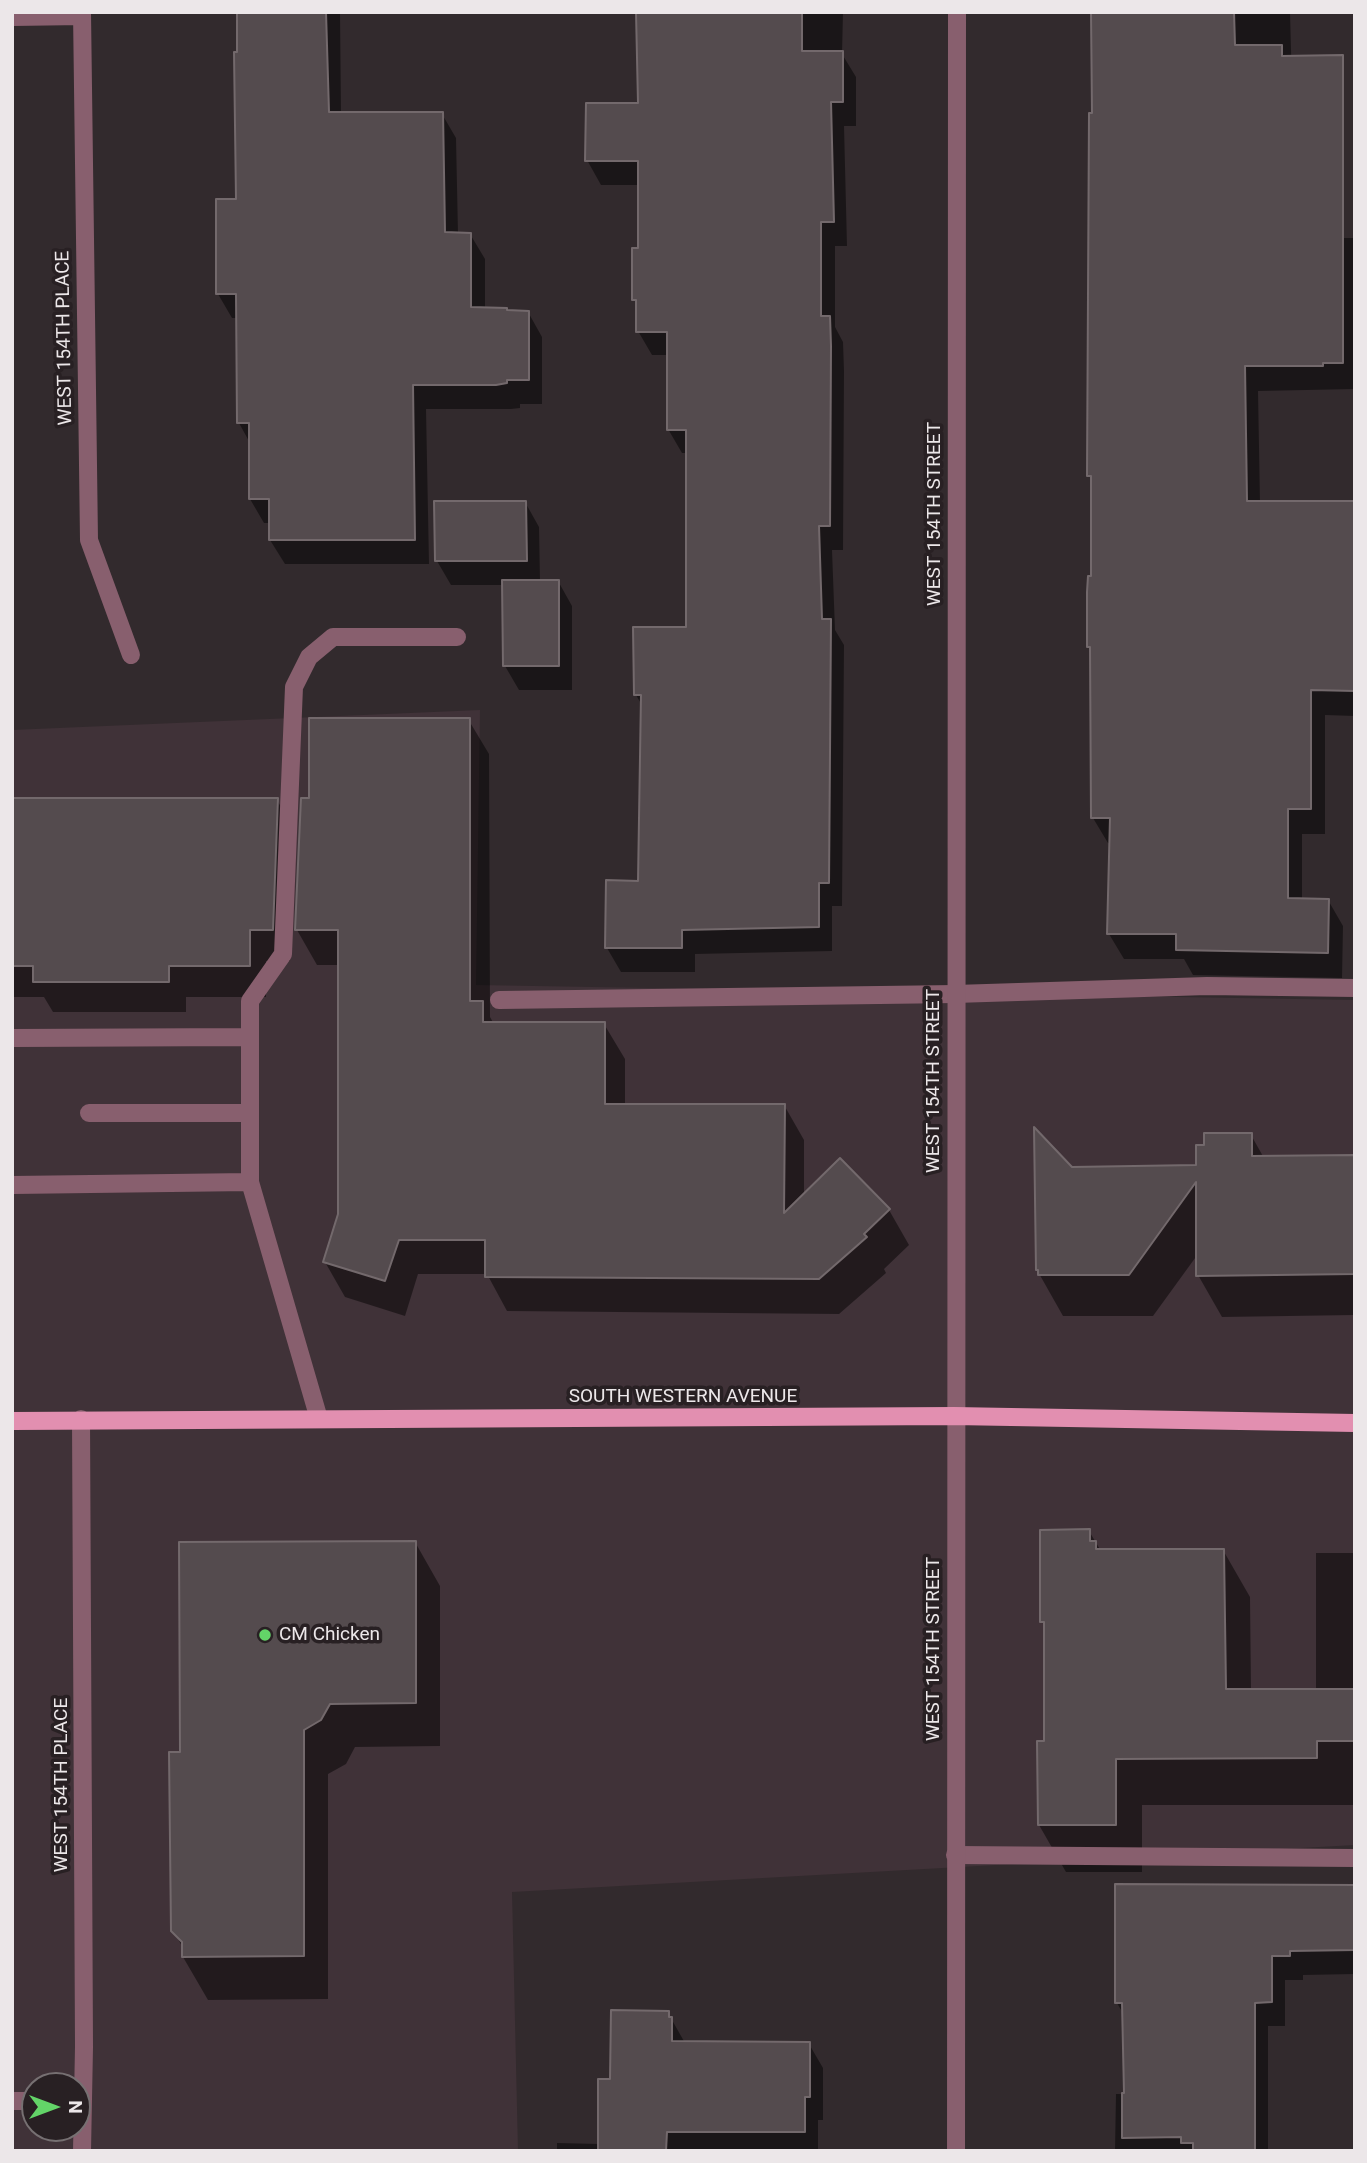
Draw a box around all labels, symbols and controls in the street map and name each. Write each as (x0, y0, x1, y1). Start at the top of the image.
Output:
street label: WEST 154TH PLACE (52, 251, 78, 425)
street label: WEST 154TH STREET (924, 422, 946, 606)
street label: WEST 154TH STREET (923, 989, 945, 1173)
street label: SOUTH WESTERN AVENUE (569, 1386, 797, 1408)
street label: WEST 154TH STREET (923, 1557, 945, 1741)
place label: CM Chicken (279, 1624, 380, 1646)
marker: CM Chicken (257, 1627, 273, 1643)
street label: WEST 154TH PLACE (51, 1698, 73, 1872)
north arrow (21, 2072, 91, 2142)
text: N (64, 2100, 87, 2114)

